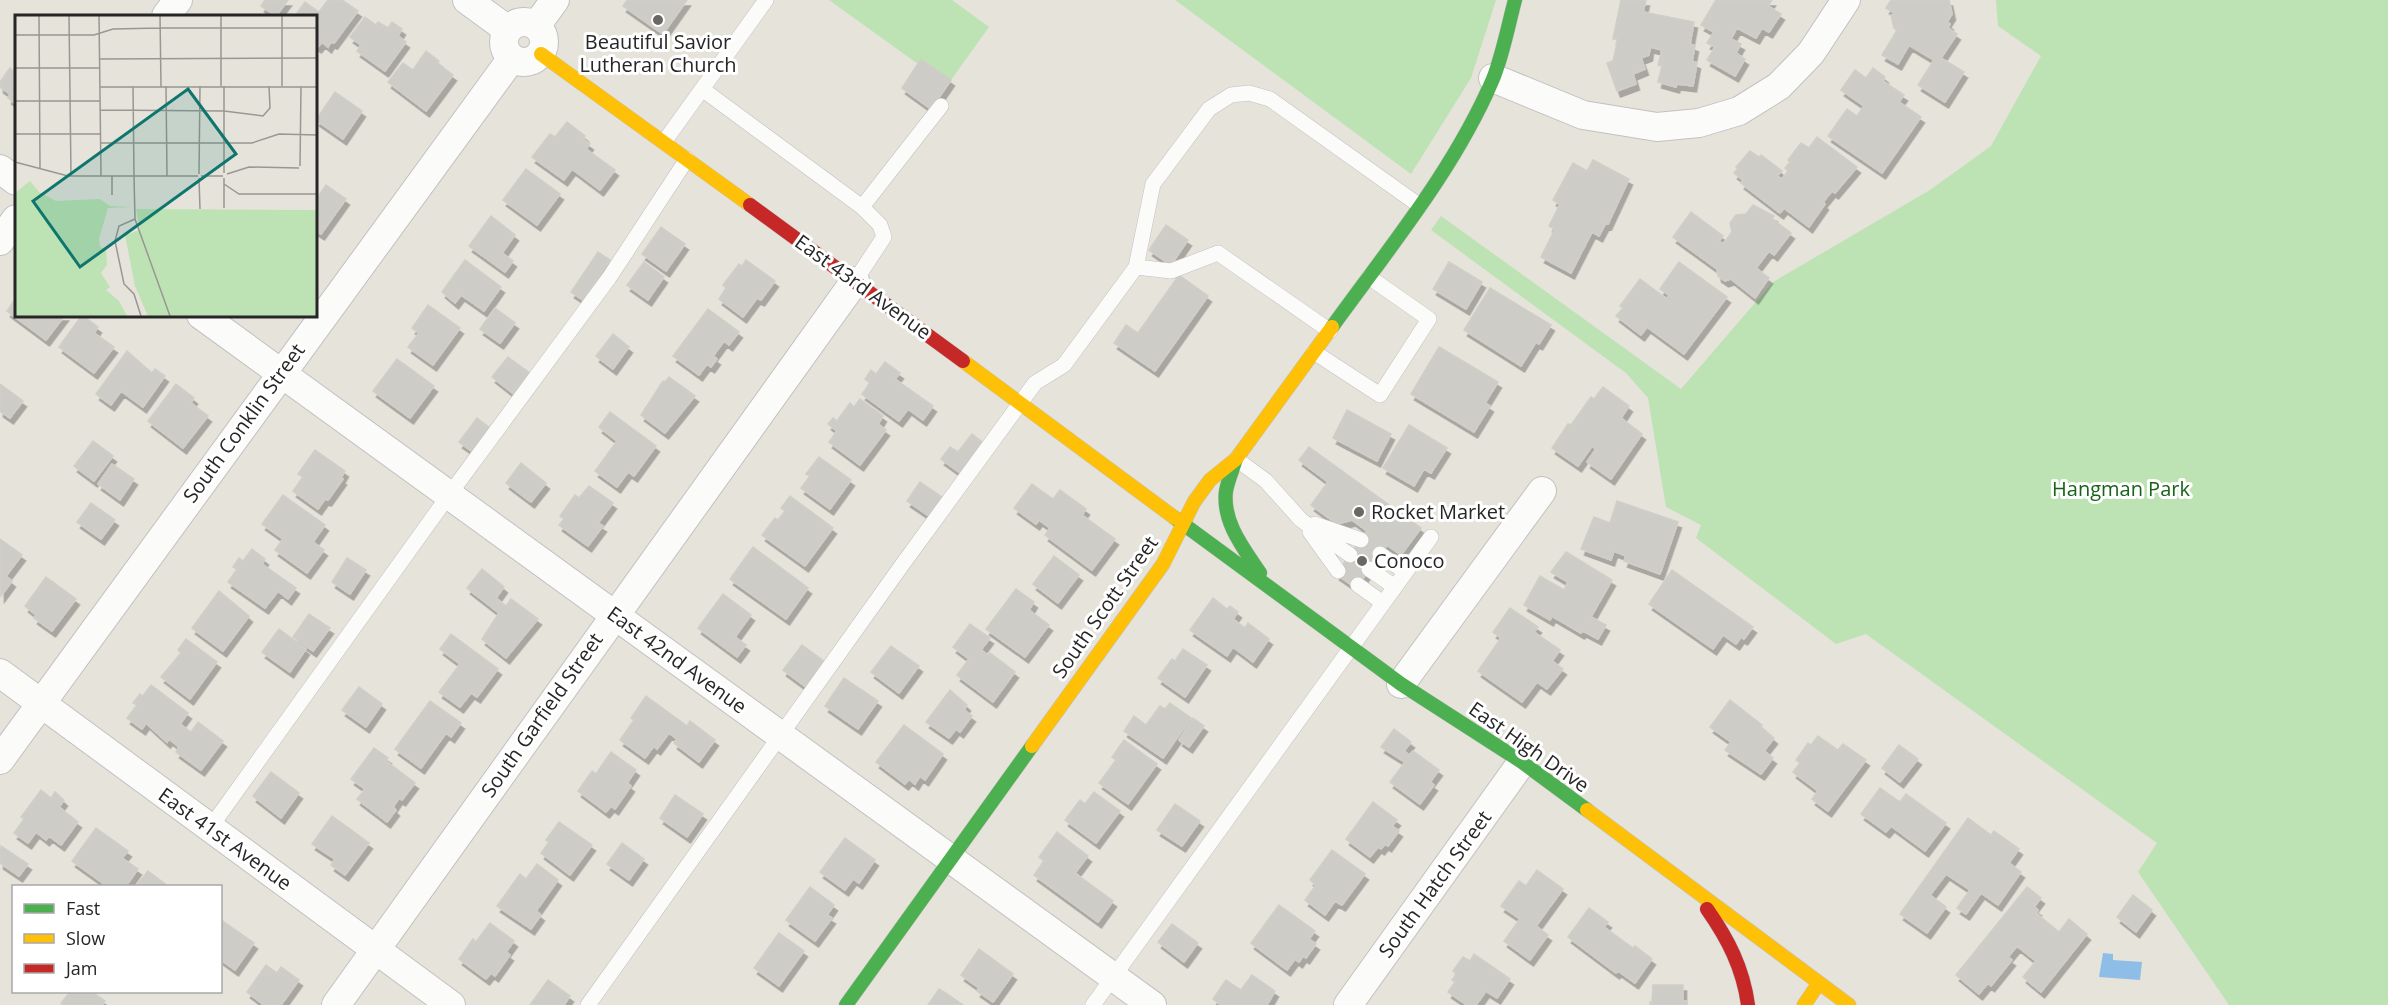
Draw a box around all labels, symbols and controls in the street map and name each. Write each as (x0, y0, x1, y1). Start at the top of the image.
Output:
marker: Beautiful Savior Lutheran Church (651, 13, 665, 27)
inset map (15, 15, 316, 316)
place label: Beautiful Savior Lutheran Church (579, 28, 737, 78)
street label: East 43rd Avenue (790, 228, 937, 345)
street label: South Conklin Street (177, 338, 311, 508)
park label: Hangman Park (2052, 475, 2190, 502)
place label: Rocket Market (1371, 498, 1505, 525)
marker: Rocket Market (1352, 505, 1366, 519)
street label: South Scott Street (1045, 530, 1164, 683)
place label: Conoco (1374, 547, 1445, 574)
marker: Conoco (1355, 554, 1369, 568)
street label: East 42nd Avenue (602, 600, 752, 719)
street label: South Garfield Street (475, 627, 609, 802)
street label: East High Drive (1464, 695, 1595, 798)
street label: East 41st Avenue (153, 781, 297, 896)
street label: South Hatch Street (1372, 805, 1497, 963)
legend (12, 885, 222, 993)
text: Fast (66, 896, 100, 920)
text: Slow (66, 926, 105, 950)
text: Jam (64, 956, 98, 980)

